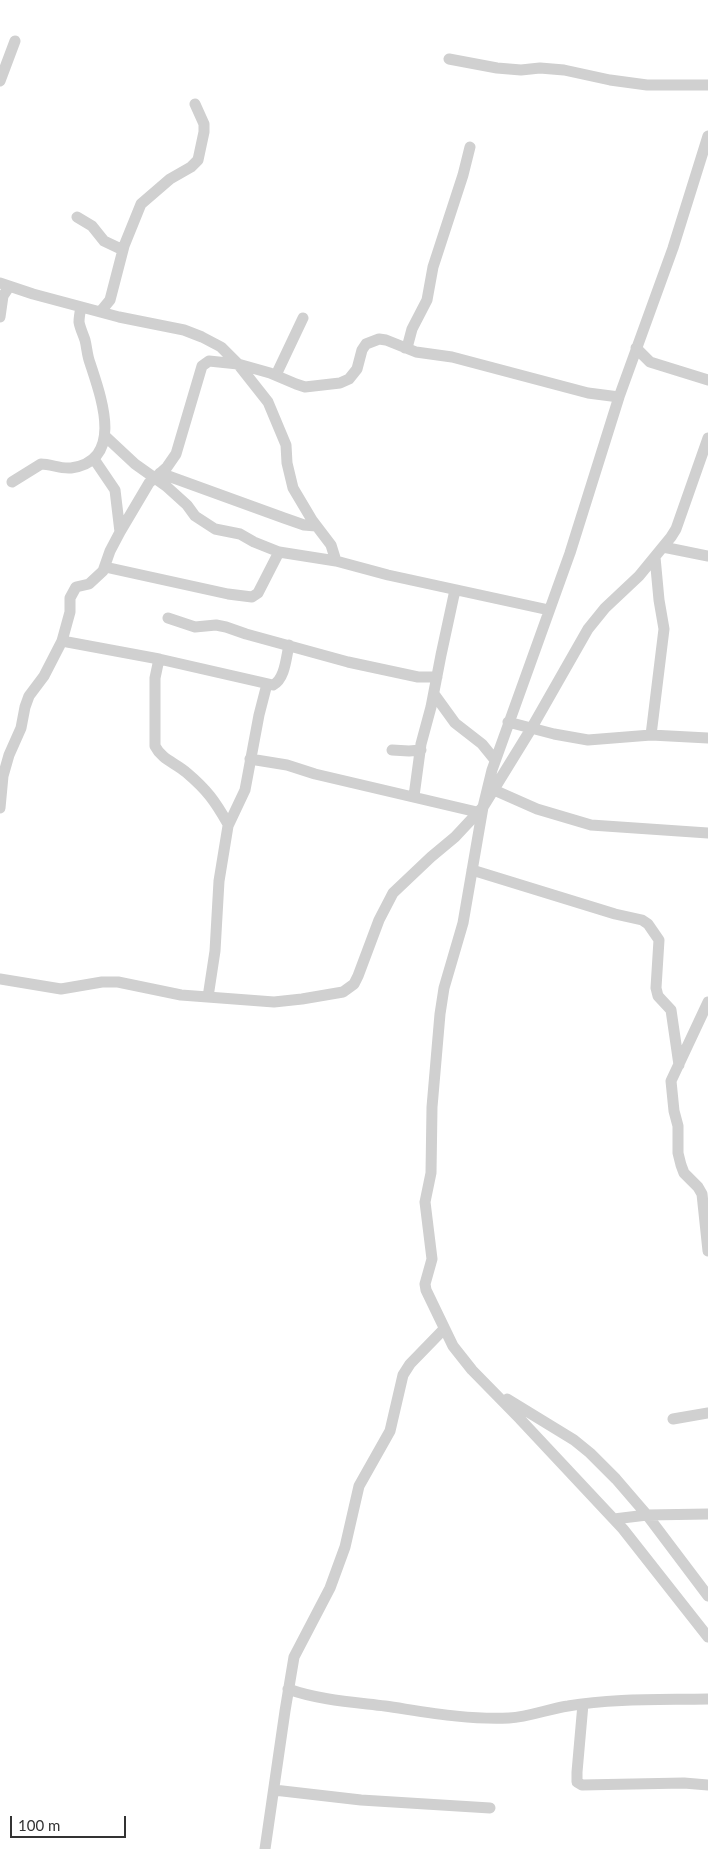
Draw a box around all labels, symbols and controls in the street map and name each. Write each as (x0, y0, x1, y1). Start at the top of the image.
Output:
scale bar (12, 1806, 129, 1838)
text: 100 m (18, 1816, 60, 1834)

